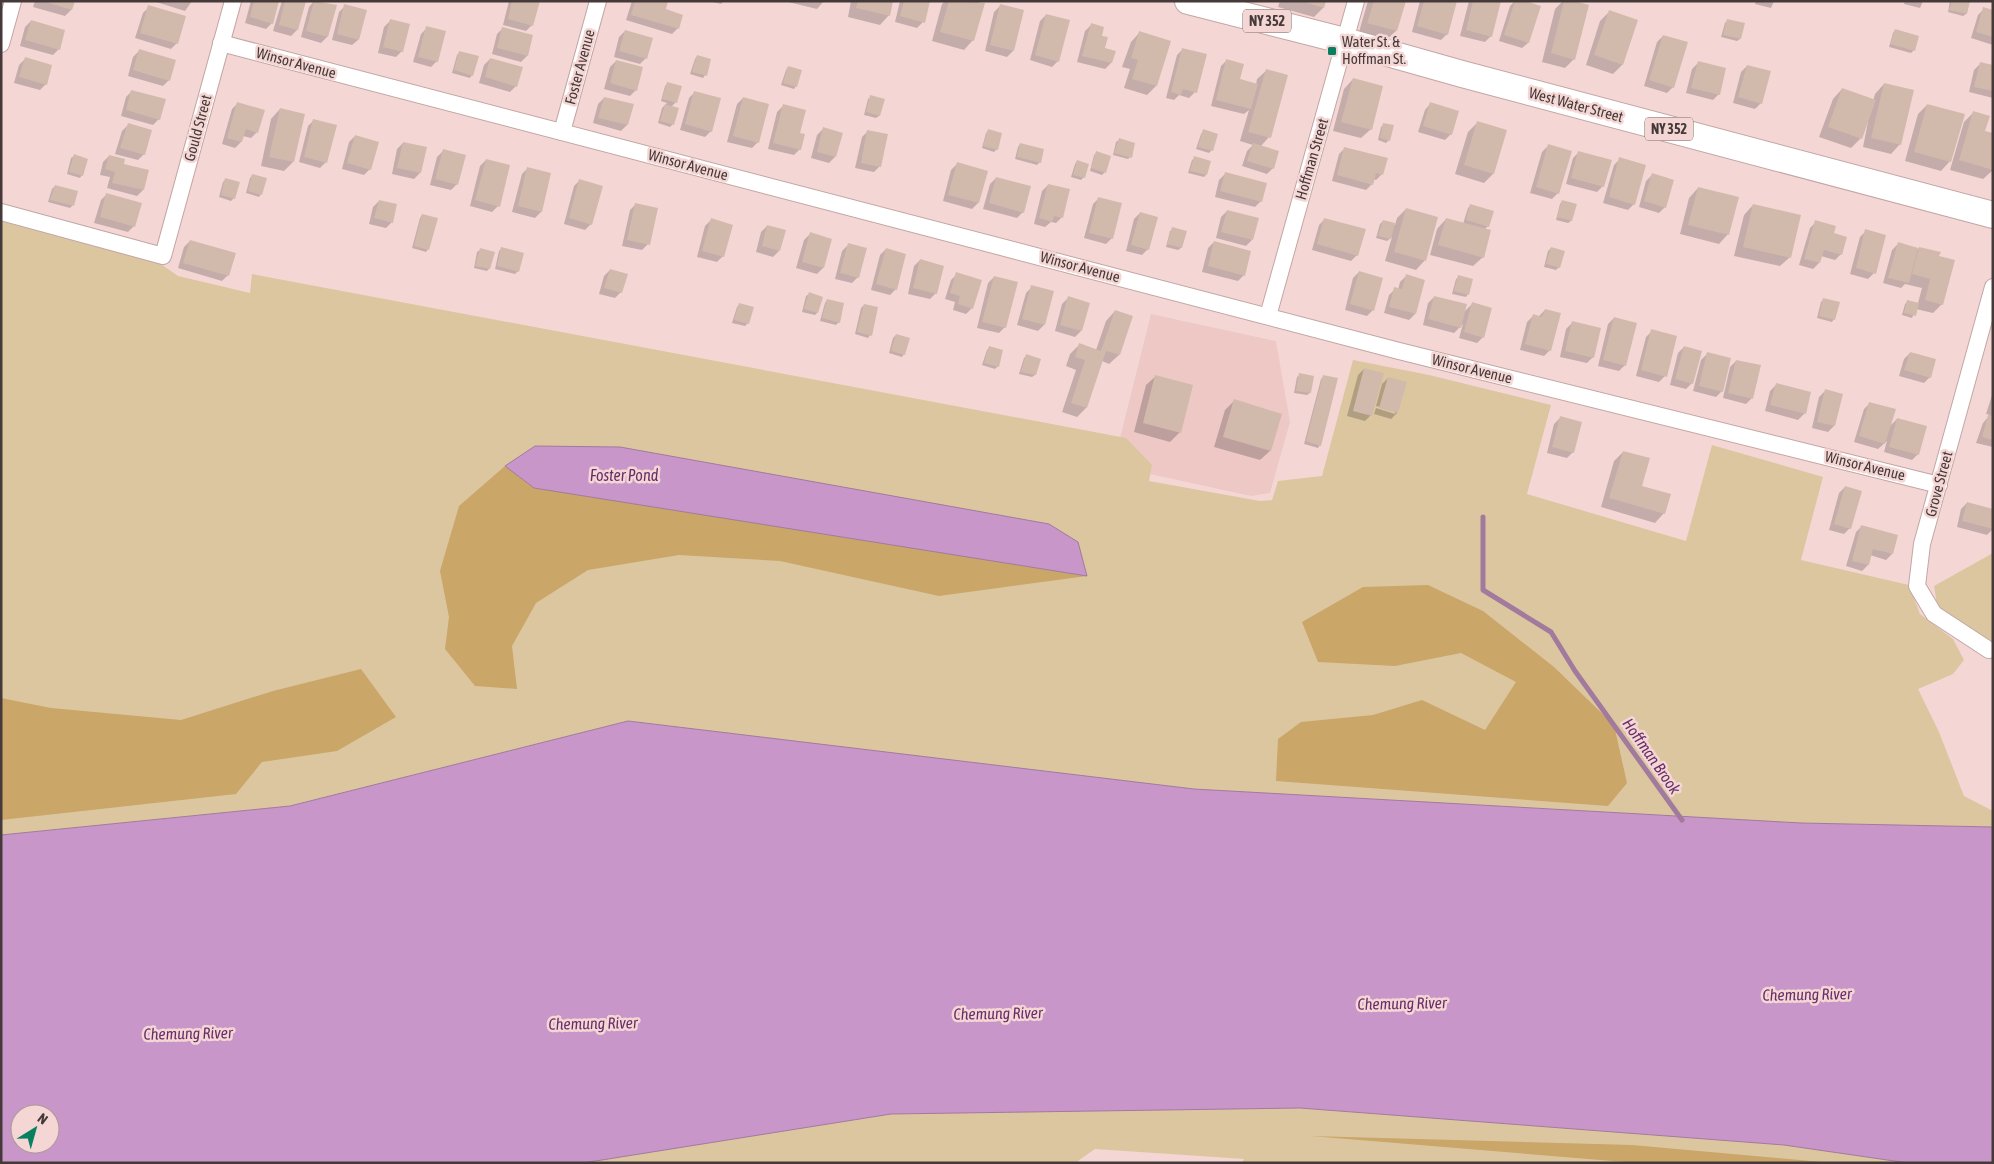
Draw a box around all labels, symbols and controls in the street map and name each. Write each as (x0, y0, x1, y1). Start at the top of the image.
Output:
road number: NY 352 (1243, 10, 1291, 32)
street label: Foster Avenue (561, 27, 598, 106)
place label: Water St. & Hoffman St. (1342, 33, 1407, 67)
street label: Winsor Avenue (254, 44, 338, 81)
marker: Water St. & Hoffman St. (1326, 45, 1338, 57)
street label: West Water Street (1527, 84, 1625, 125)
street label: Gould Street (180, 93, 215, 163)
street label: Hoffman Street (1292, 116, 1331, 202)
road number: NY 352 (1645, 118, 1693, 140)
street label: Winsor Avenue (646, 146, 730, 183)
street label: Winsor Avenue (1038, 248, 1122, 285)
street label: Winsor Avenue (1430, 350, 1514, 387)
street label: Winsor Avenue (1823, 447, 1907, 484)
street label: Grove Street (1922, 449, 1955, 518)
water label: Foster Pond (590, 466, 659, 484)
water label: Hoffman Brook (1619, 715, 1685, 798)
water label: Chemung River (1762, 984, 1853, 1005)
water label: Chemung River (1357, 993, 1448, 1014)
water label: Chemung River (953, 1003, 1044, 1024)
water label: Chemung River (548, 1013, 639, 1034)
water label: Chemung River (143, 1023, 234, 1044)
north arrow (10, 1104, 60, 1154)
text: N (35, 1110, 51, 1127)

